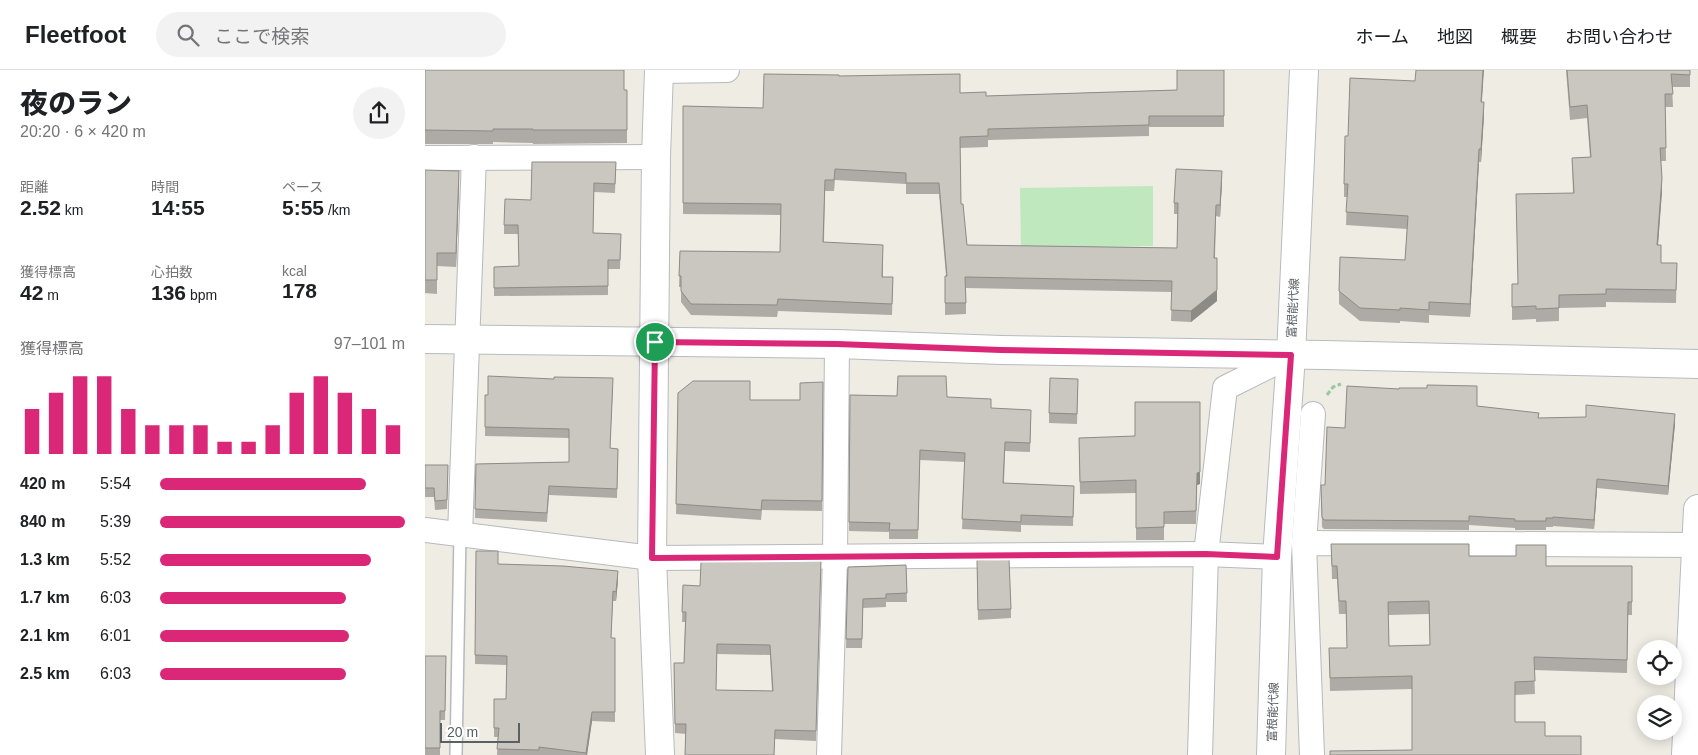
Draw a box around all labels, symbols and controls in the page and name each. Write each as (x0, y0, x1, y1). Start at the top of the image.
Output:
search box (156, 12, 506, 57)
text: Fleetfoot (25, 21, 126, 48)
icon: search (174, 21, 202, 49)
text: ここで検索 (214, 26, 309, 47)
text: ホーム (1356, 27, 1409, 47)
text: 地図 (1437, 27, 1473, 47)
text: 概要 (1501, 27, 1537, 47)
text: お問い合わせ (1565, 27, 1673, 47)
button: share (353, 87, 405, 139)
text: 夜のラン (20, 88, 132, 119)
text: 20:20 · 6 × 420 m (20, 123, 146, 140)
text: 距離 (20, 179, 48, 195)
text: 時間 (151, 179, 179, 195)
text: ペース (282, 179, 323, 195)
text: 2.52 (20, 196, 61, 219)
text: 14:55 (151, 196, 205, 219)
text: 5:55 (282, 196, 324, 219)
text: km (61, 202, 83, 218)
text: /km (324, 202, 350, 218)
text: kcal (282, 263, 307, 279)
text: 獲得標高 (20, 264, 76, 280)
text: 心拍数 (151, 264, 193, 280)
street label: 富根能代線 (1284, 278, 1302, 338)
text: 178 (282, 279, 317, 302)
text: 42 (20, 281, 43, 304)
text: 136 (151, 281, 186, 304)
text: m (43, 287, 59, 303)
text: bpm (186, 287, 217, 303)
pin (634, 321, 676, 363)
icon: arrive (641, 328, 669, 356)
text: 97–101 m (334, 335, 405, 352)
text: 獲得標高 (20, 340, 84, 357)
text: 420 m (20, 475, 65, 492)
text: 5:54 (100, 475, 131, 492)
text: 840 m (20, 513, 65, 530)
text: 5:39 (100, 513, 131, 530)
text: 1.3 km (20, 551, 70, 568)
text: 5:52 (100, 551, 131, 568)
text: 1.7 km (20, 589, 70, 606)
text: 6:03 (100, 589, 131, 606)
text: 2.1 km (20, 627, 70, 644)
text: 6:01 (100, 627, 131, 644)
map controls (1637, 640, 1682, 740)
button: locate (1637, 640, 1682, 685)
text: 2.5 km (20, 665, 70, 682)
text: 6:03 (100, 665, 131, 682)
street label: 富根能代線 (1265, 682, 1281, 742)
button: layers (1637, 695, 1682, 740)
scale bar (440, 720, 520, 743)
text: 20 m (447, 724, 478, 740)

